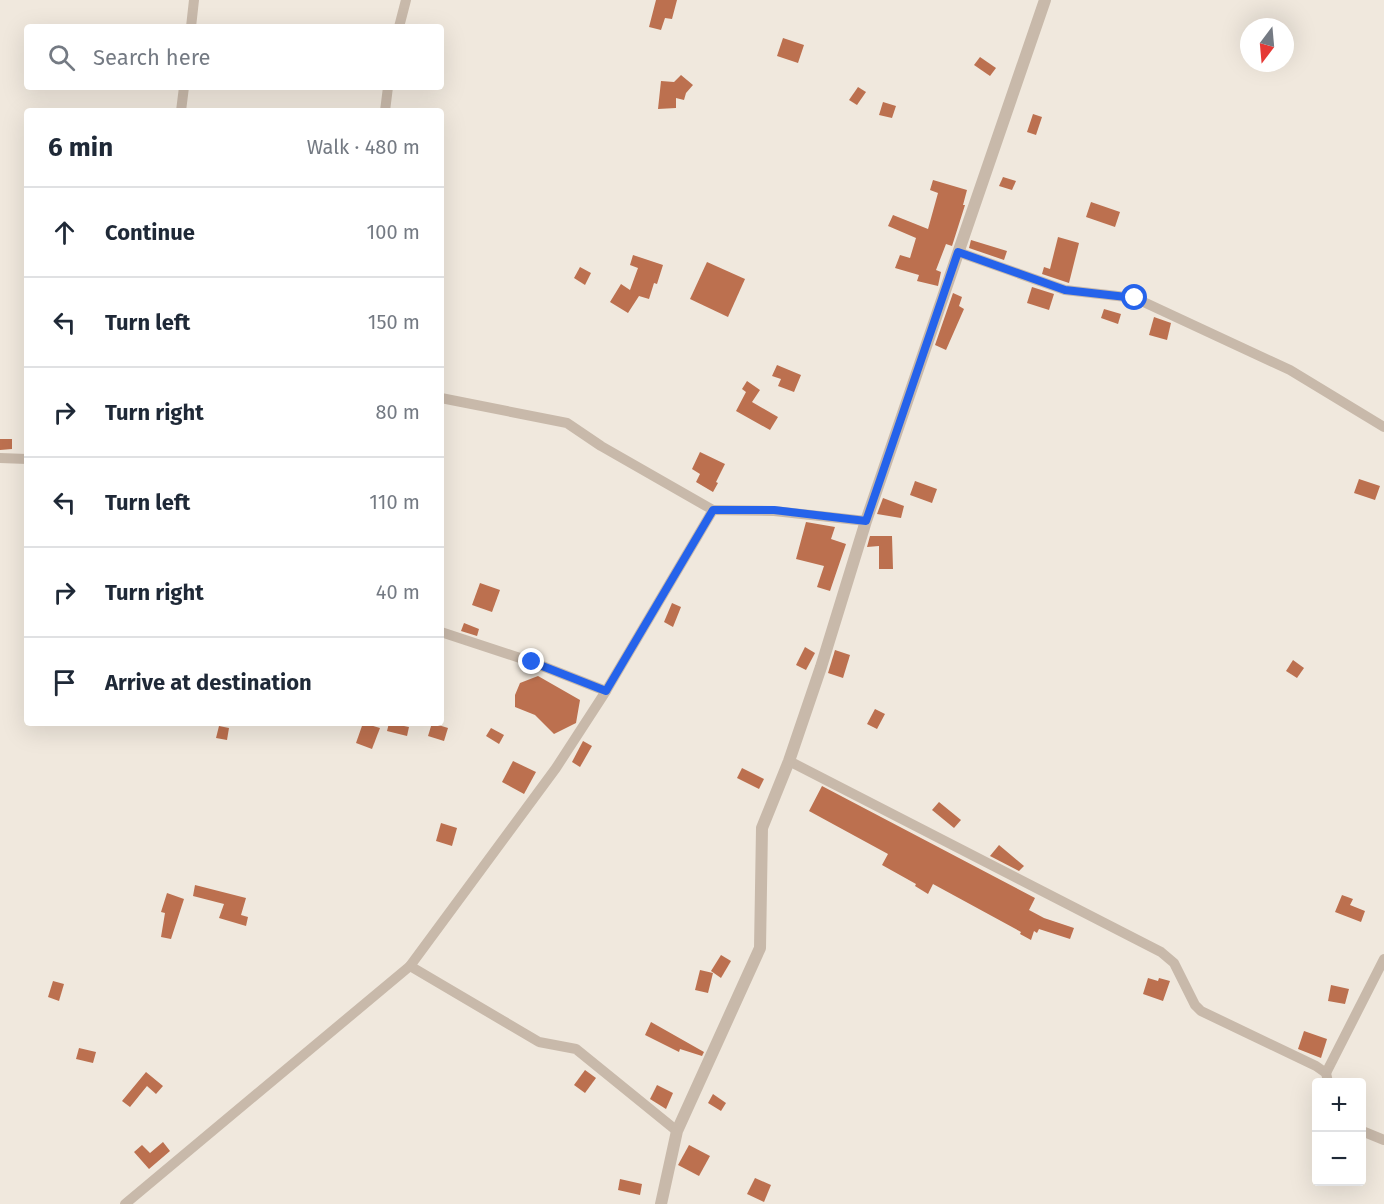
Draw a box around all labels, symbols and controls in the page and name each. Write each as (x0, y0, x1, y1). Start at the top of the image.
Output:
north arrow (1240, 18, 1294, 72)
search box (24, 24, 444, 90)
icon: search (45, 41, 78, 74)
text: Search here (93, 44, 211, 71)
text: 6 min (48, 132, 113, 163)
text: Walk · 480 m (307, 135, 420, 159)
icon: ahead (48, 216, 81, 249)
text: Continue (105, 219, 195, 246)
text: 100 m (367, 220, 420, 244)
route start (1121, 284, 1147, 310)
icon: left (48, 306, 81, 339)
text: Turn left (105, 309, 190, 336)
text: 150 m (368, 310, 420, 334)
icon: right (48, 396, 81, 429)
text: Turn right (105, 399, 204, 426)
text: 80 m (375, 400, 420, 424)
icon: left (48, 486, 81, 519)
text: Turn left (105, 489, 190, 516)
text: 110 m (369, 490, 420, 514)
icon: right (48, 576, 81, 609)
text: Turn right (105, 579, 204, 606)
text: 40 m (376, 580, 420, 604)
route end (518, 648, 544, 674)
icon: arrive (48, 666, 81, 699)
text: Arrive at destination (105, 669, 312, 696)
map controls (1312, 1078, 1366, 1186)
button: + (1312, 1078, 1366, 1132)
button: − (1312, 1132, 1366, 1186)

